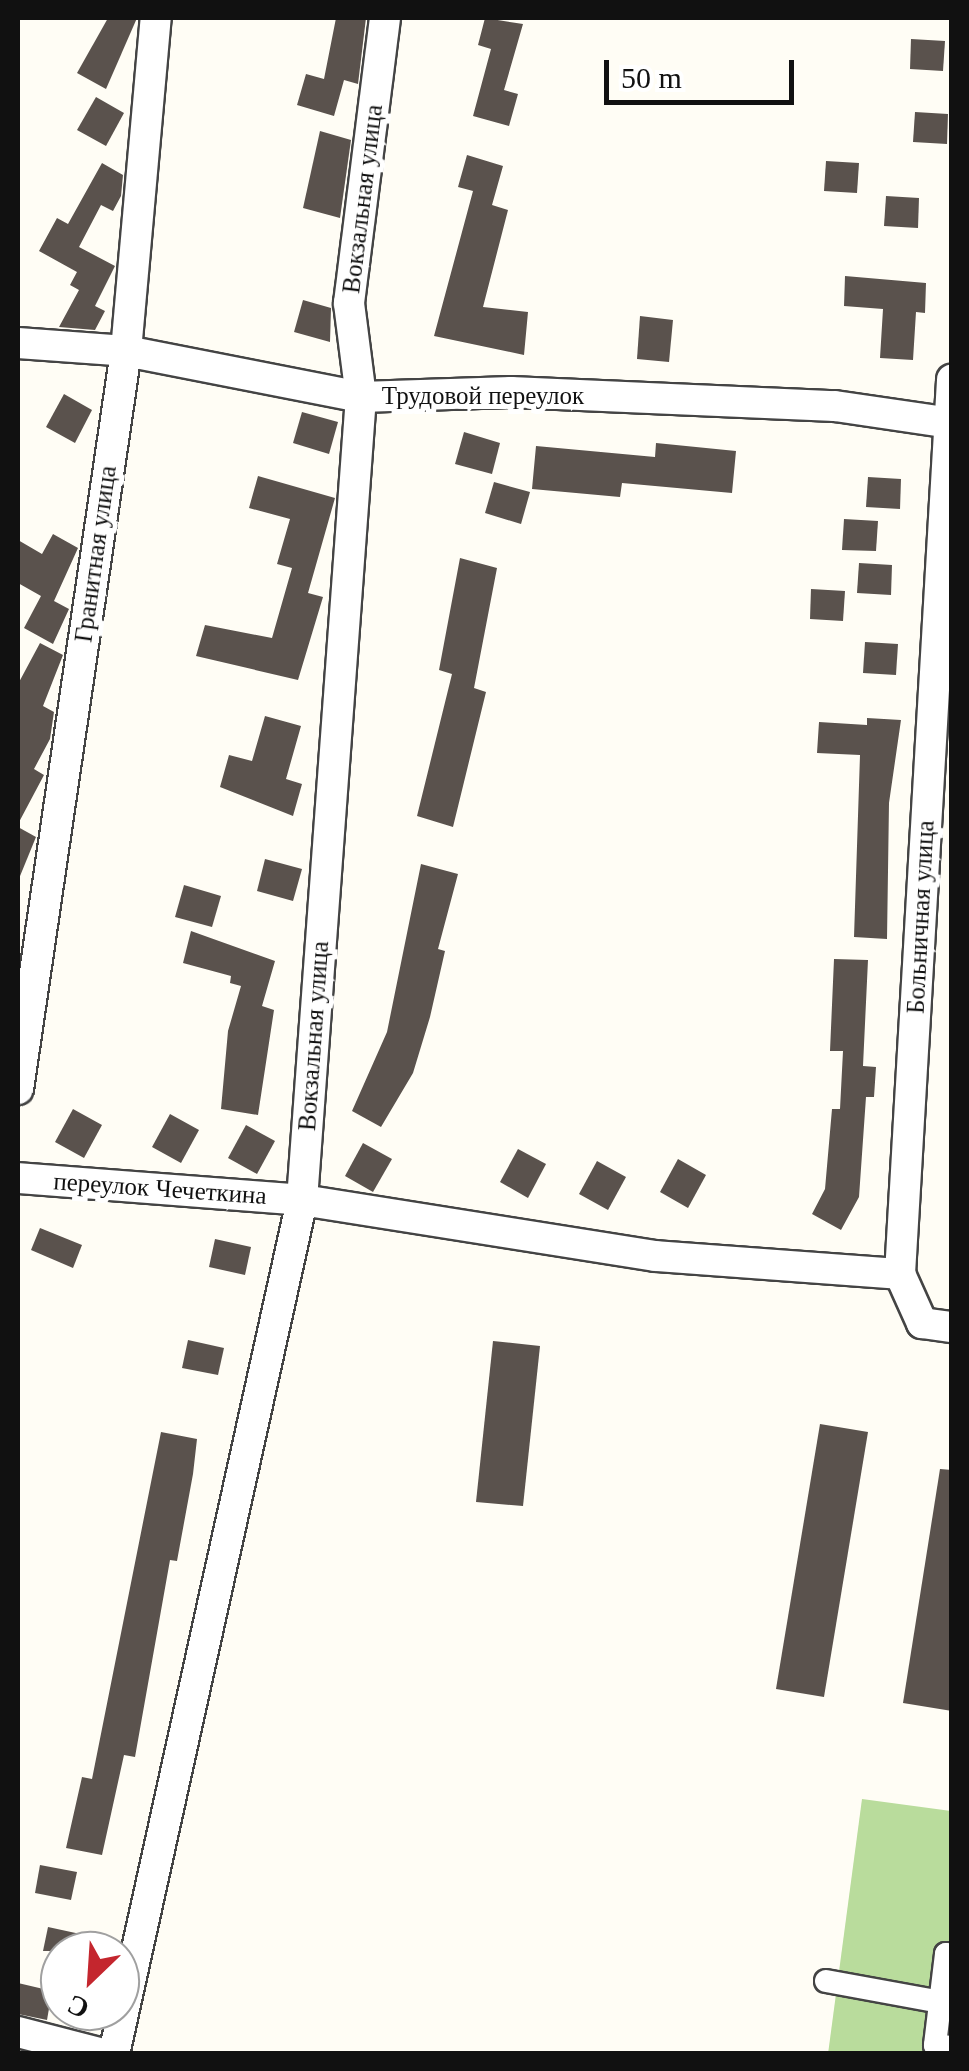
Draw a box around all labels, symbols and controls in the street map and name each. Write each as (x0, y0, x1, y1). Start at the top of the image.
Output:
scale bar (609, 40, 799, 102)
text: 50 m (621, 61, 682, 94)
street label: Вокзальная улица (337, 103, 389, 295)
street label: Трудовой переулок (382, 381, 584, 411)
street label: Гранитная улица (69, 464, 123, 644)
street label: Больничная улица (901, 820, 941, 1014)
street label: Вокзальная улица (292, 940, 336, 1132)
street label: переулок Чечеткина (52, 1167, 268, 1211)
north arrow (40, 1931, 140, 2031)
text: С (62, 1989, 94, 2025)

